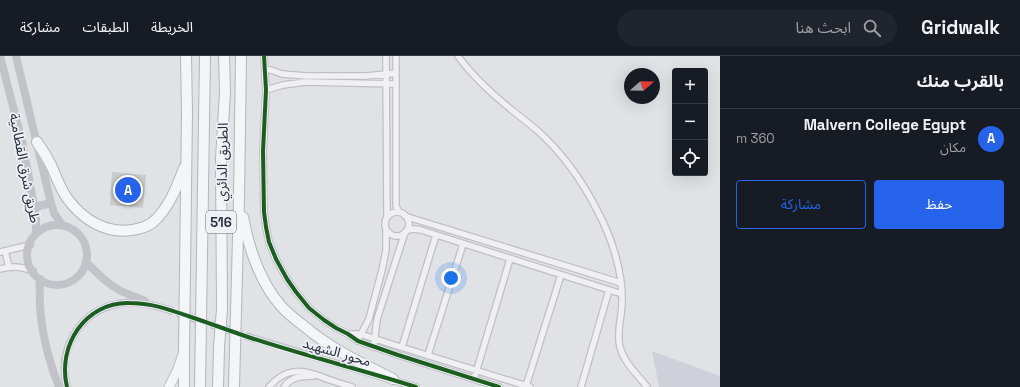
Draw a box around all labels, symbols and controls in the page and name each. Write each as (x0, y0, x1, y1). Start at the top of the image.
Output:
search box (617, 10, 897, 46)
text: Gridwalk (921, 15, 1000, 40)
icon: search (861, 17, 883, 39)
text: مشاركة (20, 18, 60, 36)
text: الطبقات (82, 18, 129, 36)
text: الخريطة (151, 18, 193, 36)
text: ابحث هنا (796, 18, 851, 37)
north arrow (624, 68, 660, 104)
map controls (672, 68, 708, 176)
button: + (672, 68, 708, 104)
text: بالقرب منك (917, 70, 1004, 92)
button: − (672, 104, 708, 140)
street label: طريق شرق القطامية (5, 112, 44, 225)
text: Malvern College Egypt (804, 115, 966, 134)
street label: الطريق الدائري (212, 122, 234, 202)
text: 360 m (736, 130, 775, 147)
text: A (987, 130, 995, 147)
text: مكان (940, 139, 966, 156)
button: locate (672, 140, 708, 176)
pin: A (115, 175, 141, 205)
button: مشاركة (736, 180, 866, 229)
button: حفظ (874, 180, 1004, 229)
road number: 516 (206, 211, 236, 233)
your location (441, 268, 461, 288)
street label: محور الشهيد (301, 334, 373, 370)

